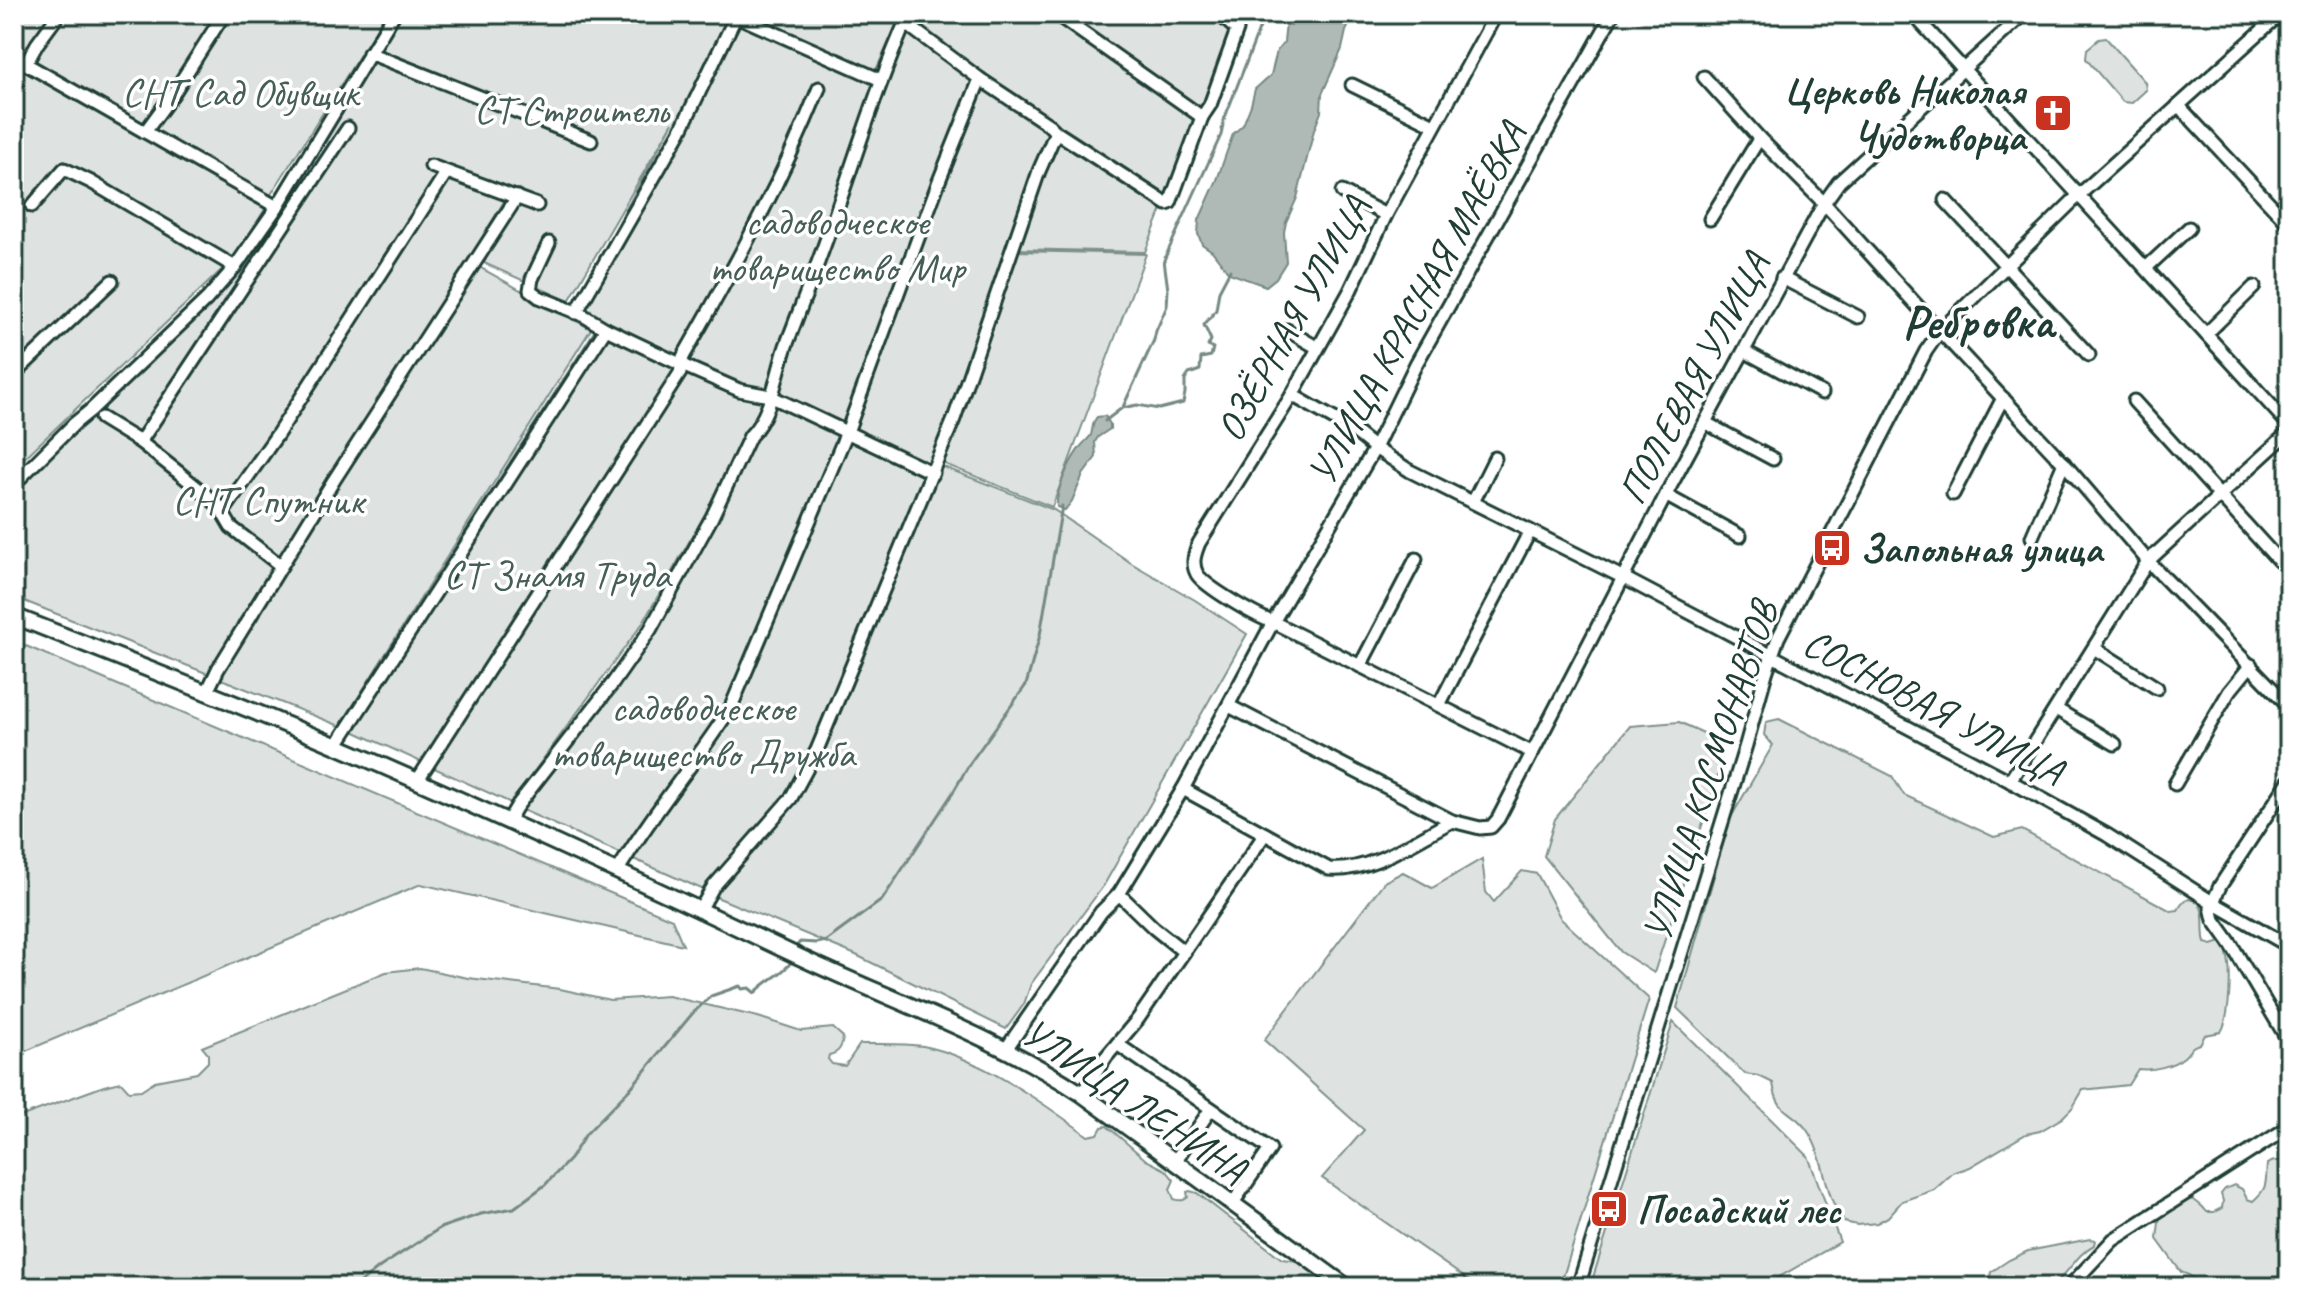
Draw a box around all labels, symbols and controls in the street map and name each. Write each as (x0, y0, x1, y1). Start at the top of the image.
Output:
place label: Церковь Николая Чудотворца (1784, 66, 2028, 162)
park label: СНТ Сад Обувщик (122, 68, 361, 118)
park label: СТ Строитель (474, 85, 671, 135)
church icon: Церковь Николая Чудотворца (2032, 92, 2074, 134)
street label: УЛИЦА КРАСНАЯ МАЁВКА (1297, 112, 1538, 493)
street label: ОЗЁРНАЯ УЛИЦА (1205, 186, 1381, 450)
park label: садоводческое товарищество Мир (709, 197, 968, 293)
street label: ПОЛЕВАЯ УЛИЦА (1607, 243, 1782, 512)
district label: Ребровка (1903, 292, 2057, 352)
park label: СНТ Спутник (173, 476, 367, 526)
place label: Запольная улица (1860, 524, 2105, 574)
bus stop icon: Запольная улица (1811, 527, 1853, 569)
park label: СТ Знамя Труда (444, 550, 673, 600)
street label: УЛИЦА КОСМОНАВТОВ (1632, 592, 1790, 947)
street label: СОСНОВАЯ УЛИЦА (1795, 617, 2074, 797)
park label: садоводческое товарищество Дружба (551, 683, 857, 779)
street label: УЛИЦА ЛЕНИНА (1012, 1007, 1257, 1195)
place label: Посадский лес (1637, 1185, 1842, 1235)
bus stop icon: Посадский лес (1588, 1188, 1630, 1230)

